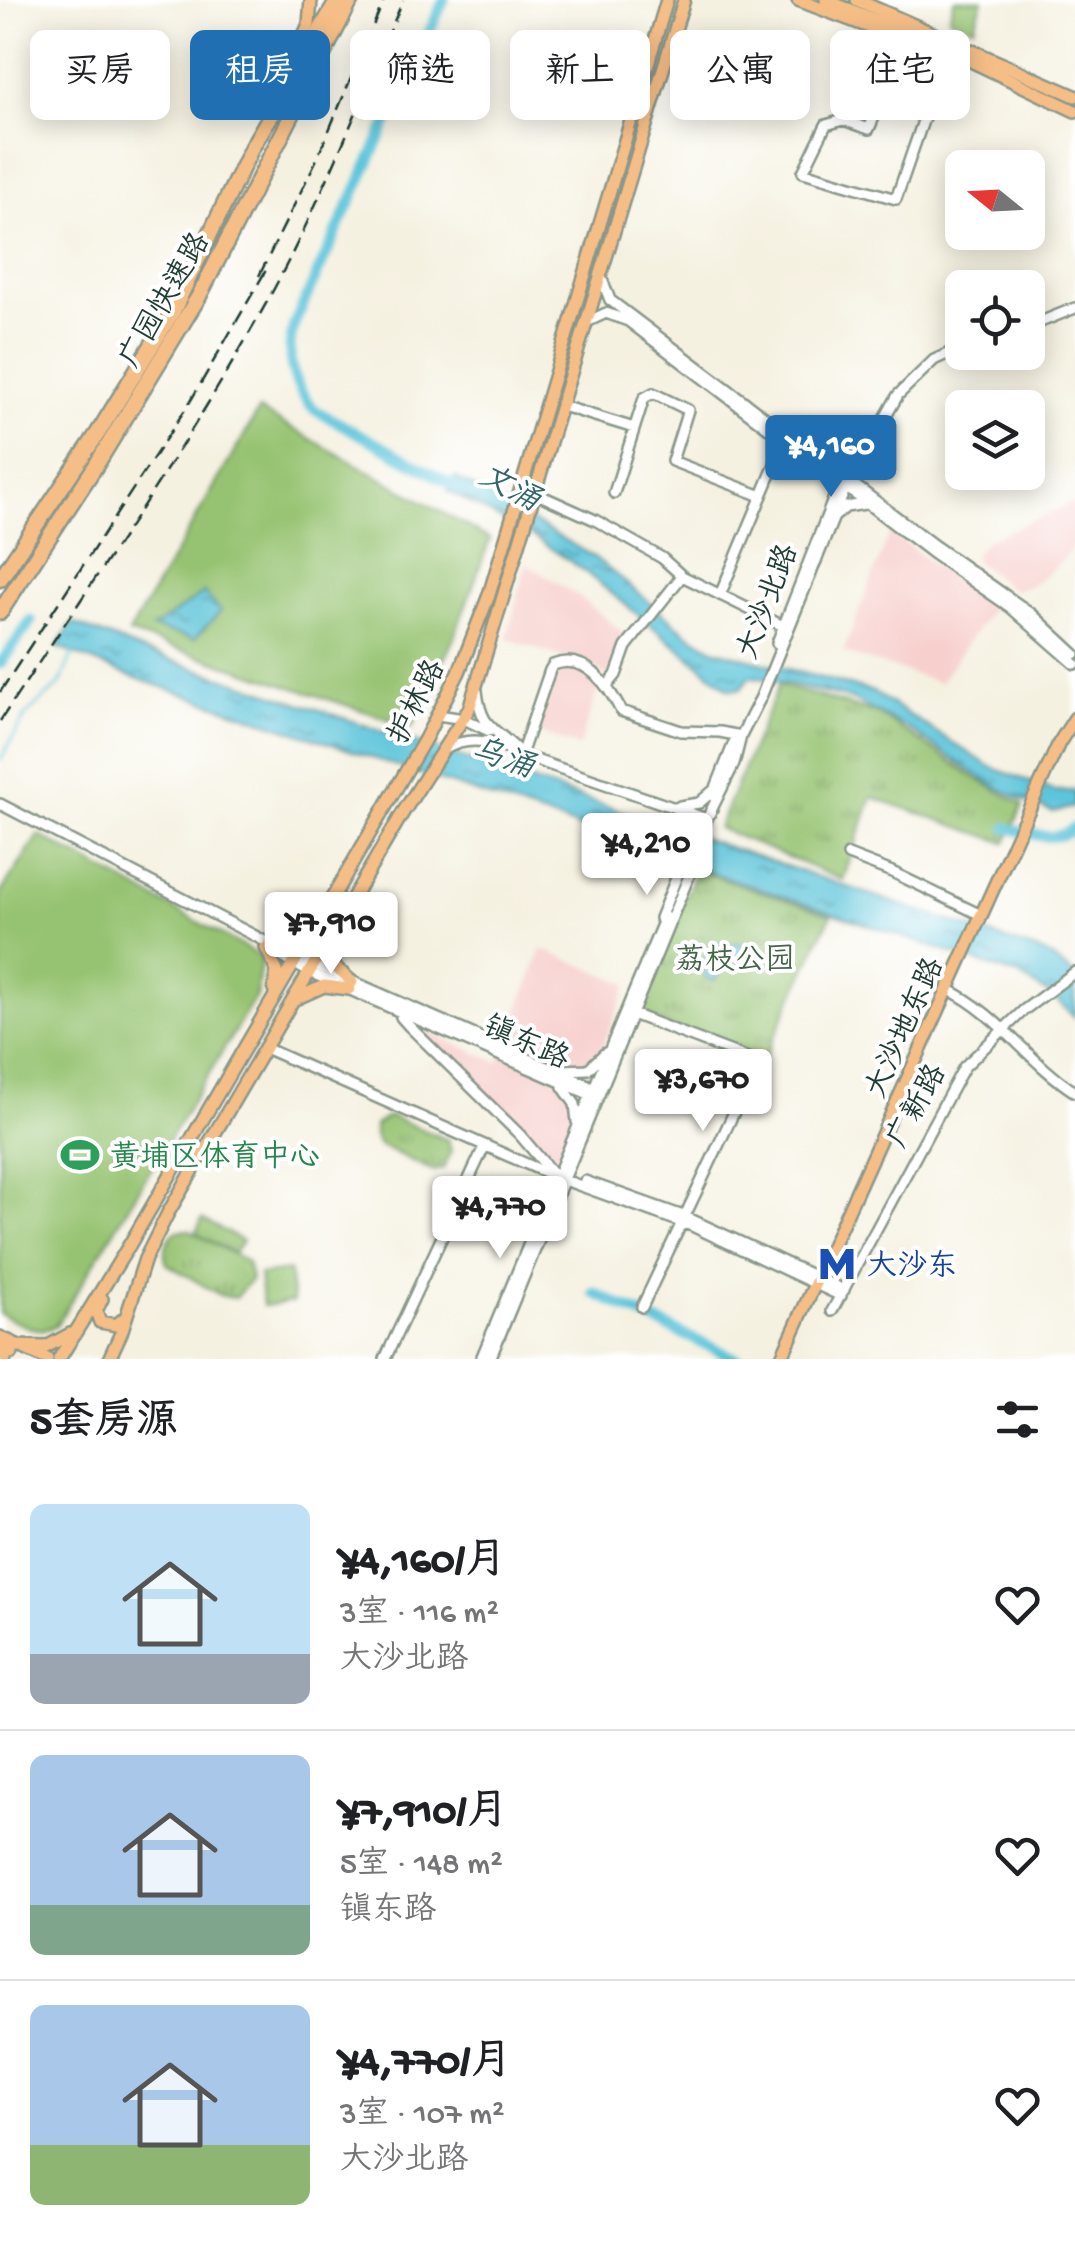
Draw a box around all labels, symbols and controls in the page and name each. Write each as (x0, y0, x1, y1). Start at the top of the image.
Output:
chip: 买房 (30, 30, 170, 120)
chip: 租房 (190, 30, 330, 120)
chip: 筛选 (350, 30, 490, 120)
chip: 新上 (510, 30, 650, 120)
chip: 公寓 (670, 30, 810, 120)
chip: 住宅 (830, 30, 970, 120)
north arrow (945, 150, 1045, 250)
map controls (945, 150, 1045, 490)
street label: 广园快速路 (113, 227, 220, 375)
button: locate (945, 270, 1045, 370)
button: layers (945, 390, 1045, 490)
pin: ¥4,160 (750, 415, 912, 500)
text: ¥4,160 (787, 428, 875, 466)
water label: 文涌 (471, 458, 547, 523)
street label: 大沙北路 (730, 540, 808, 665)
street label: 护林路 (381, 654, 455, 751)
water label: 乌涌 (466, 730, 540, 789)
pin: ¥4,210 (566, 813, 728, 898)
text: ¥4,210 (604, 826, 690, 864)
pin: ¥7,910 (250, 892, 412, 977)
text: ¥7,910 (287, 905, 375, 943)
park label: 荔枝公园 (675, 943, 795, 980)
street label: 大沙地东路 (859, 952, 954, 1104)
street label: 镇东路 (477, 1009, 574, 1079)
pin: ¥3,670 (622, 1049, 784, 1134)
street label: 广新路 (880, 1058, 956, 1155)
text: ¥3,670 (657, 1062, 749, 1100)
sports icon: 黄埔区体育中心 (59, 1134, 101, 1176)
place label: 黄埔区体育中心 (110, 1139, 320, 1177)
pin: ¥4,770 (419, 1176, 581, 1261)
text: ¥4,770 (454, 1189, 546, 1227)
metro station icon: 大沙东 (816, 1243, 858, 1285)
place label: 大沙东 (867, 1249, 957, 1286)
icon: filters (990, 1392, 1045, 1447)
text: 5套房源 (30, 1400, 178, 1449)
text: ¥4,160/月 (340, 1539, 507, 1588)
icon: home (110, 1544, 230, 1664)
icon: heart (990, 1577, 1045, 1632)
text: 3室 · 116 m² (340, 1596, 499, 1634)
text: 大沙北路 (340, 1642, 468, 1680)
text: ¥7,910/月 (340, 1790, 508, 1839)
icon: home (110, 1795, 230, 1915)
icon: heart (990, 1828, 1045, 1883)
text: 5室 · 148 m² (340, 1847, 503, 1885)
text: 镇东路 (340, 1893, 436, 1931)
text: ¥4,770/月 (340, 2040, 512, 2089)
icon: home (110, 2045, 230, 2165)
icon: heart (990, 2078, 1045, 2133)
text: 3室 · 107 m² (340, 2097, 505, 2135)
text: 大沙北路 (340, 2143, 468, 2181)

